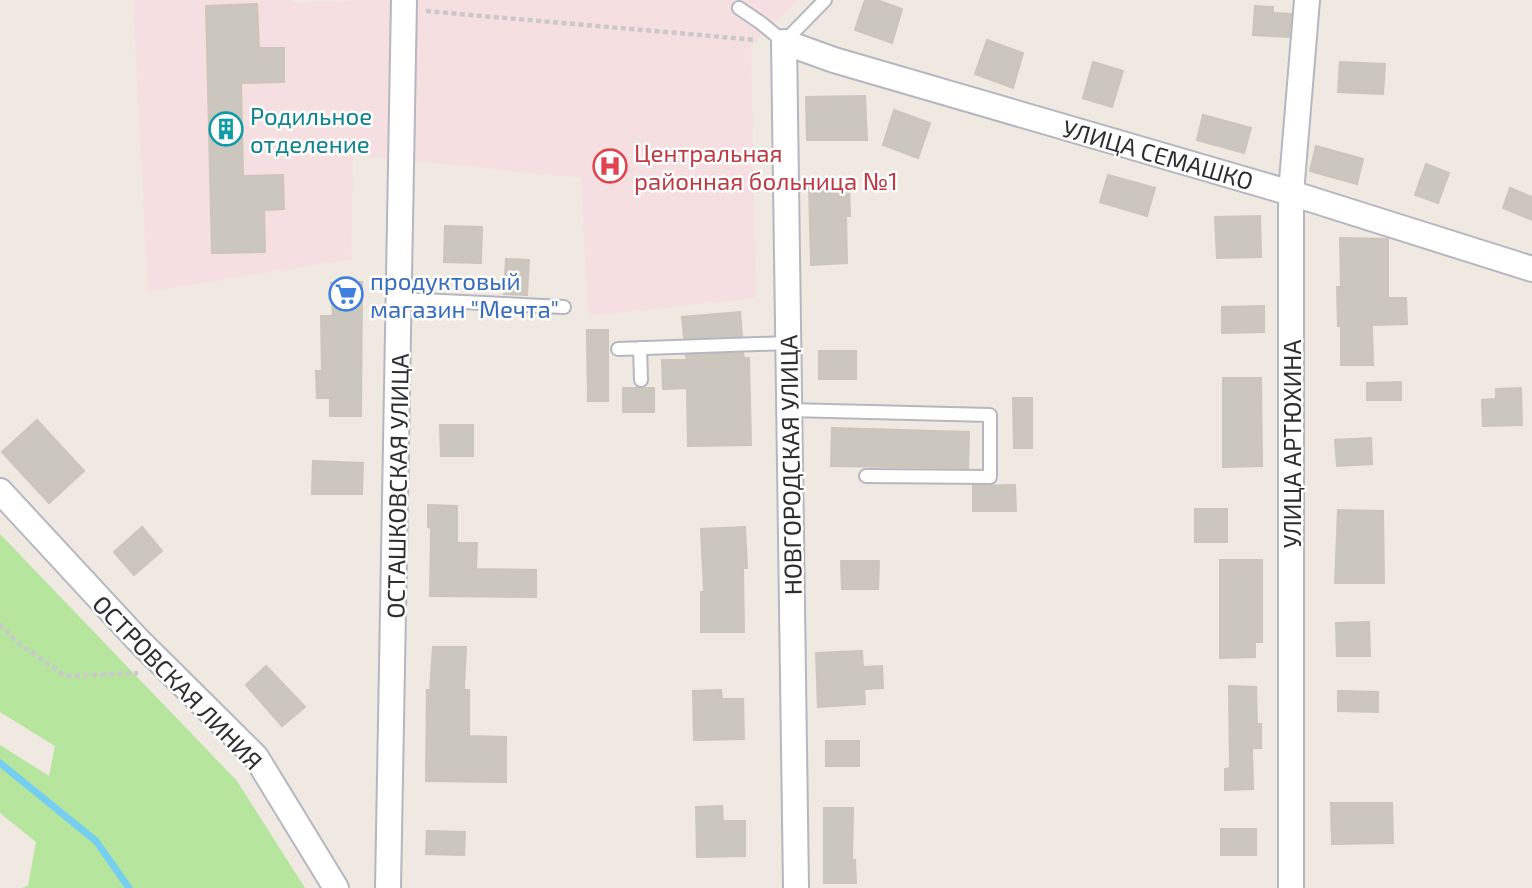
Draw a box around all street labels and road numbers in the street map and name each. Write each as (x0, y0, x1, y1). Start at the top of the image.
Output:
street label: УЛИЦА СЕМАШКО (1059, 113, 1257, 195)
street label: НОВГОРОДСКАЯ УЛИЦА (773, 334, 807, 596)
street label: УЛИЦА АРТЮХИНА (1277, 340, 1306, 548)
street label: ОСТАШКОВСКАЯ УЛИЦА (380, 353, 414, 619)
street label: ОСТРОВСКАЯ ЛИНИЯ (87, 589, 269, 775)

